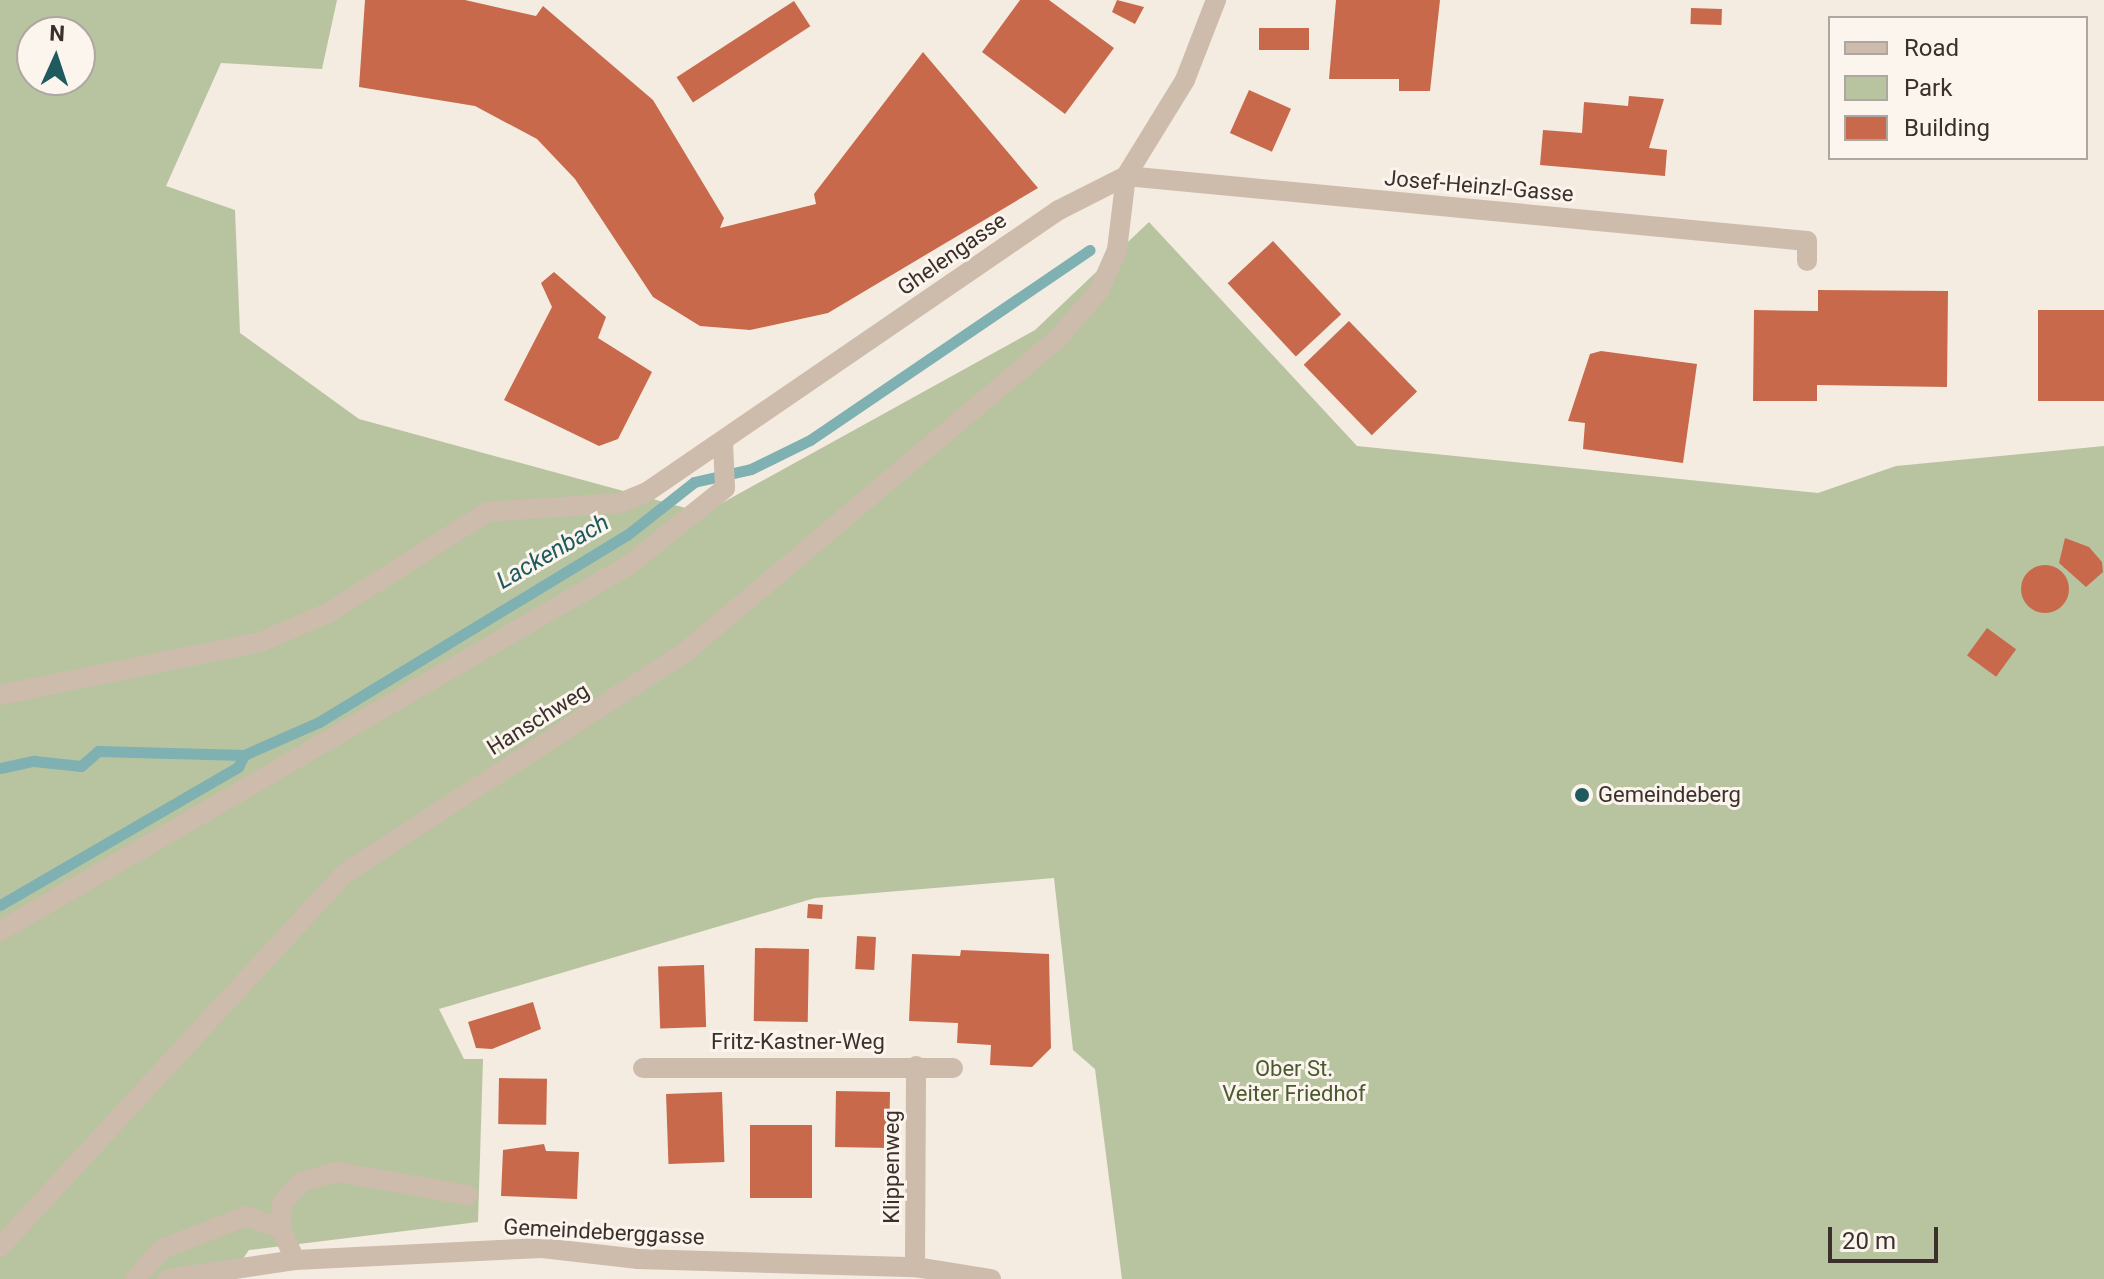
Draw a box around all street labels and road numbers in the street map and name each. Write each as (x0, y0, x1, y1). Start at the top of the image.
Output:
street label: Josef-Heinzl-Gasse (1383, 165, 1575, 207)
street label: Ghelengasse (893, 207, 1011, 301)
street label: Hanschweg (482, 677, 594, 761)
street label: Fritz-Kastner-Weg (711, 1029, 885, 1055)
street label: Klippenweg (879, 1110, 905, 1224)
street label: Gemeindeberggasse (503, 1214, 705, 1250)

